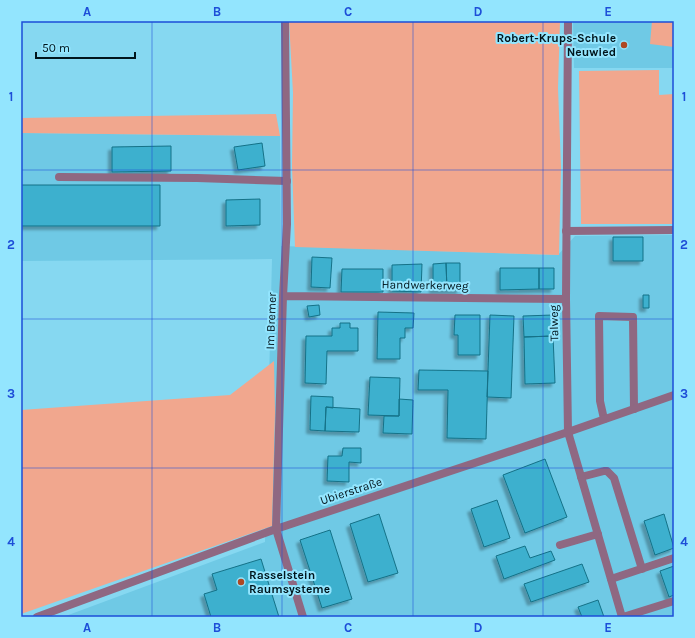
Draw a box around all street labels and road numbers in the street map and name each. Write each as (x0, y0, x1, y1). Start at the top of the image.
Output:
street label: Handwerkerweg (381, 277, 469, 293)
street label: Im Bremer (263, 292, 279, 350)
street label: Talweg (547, 304, 561, 341)
street label: Ubierstraße (318, 474, 384, 508)

